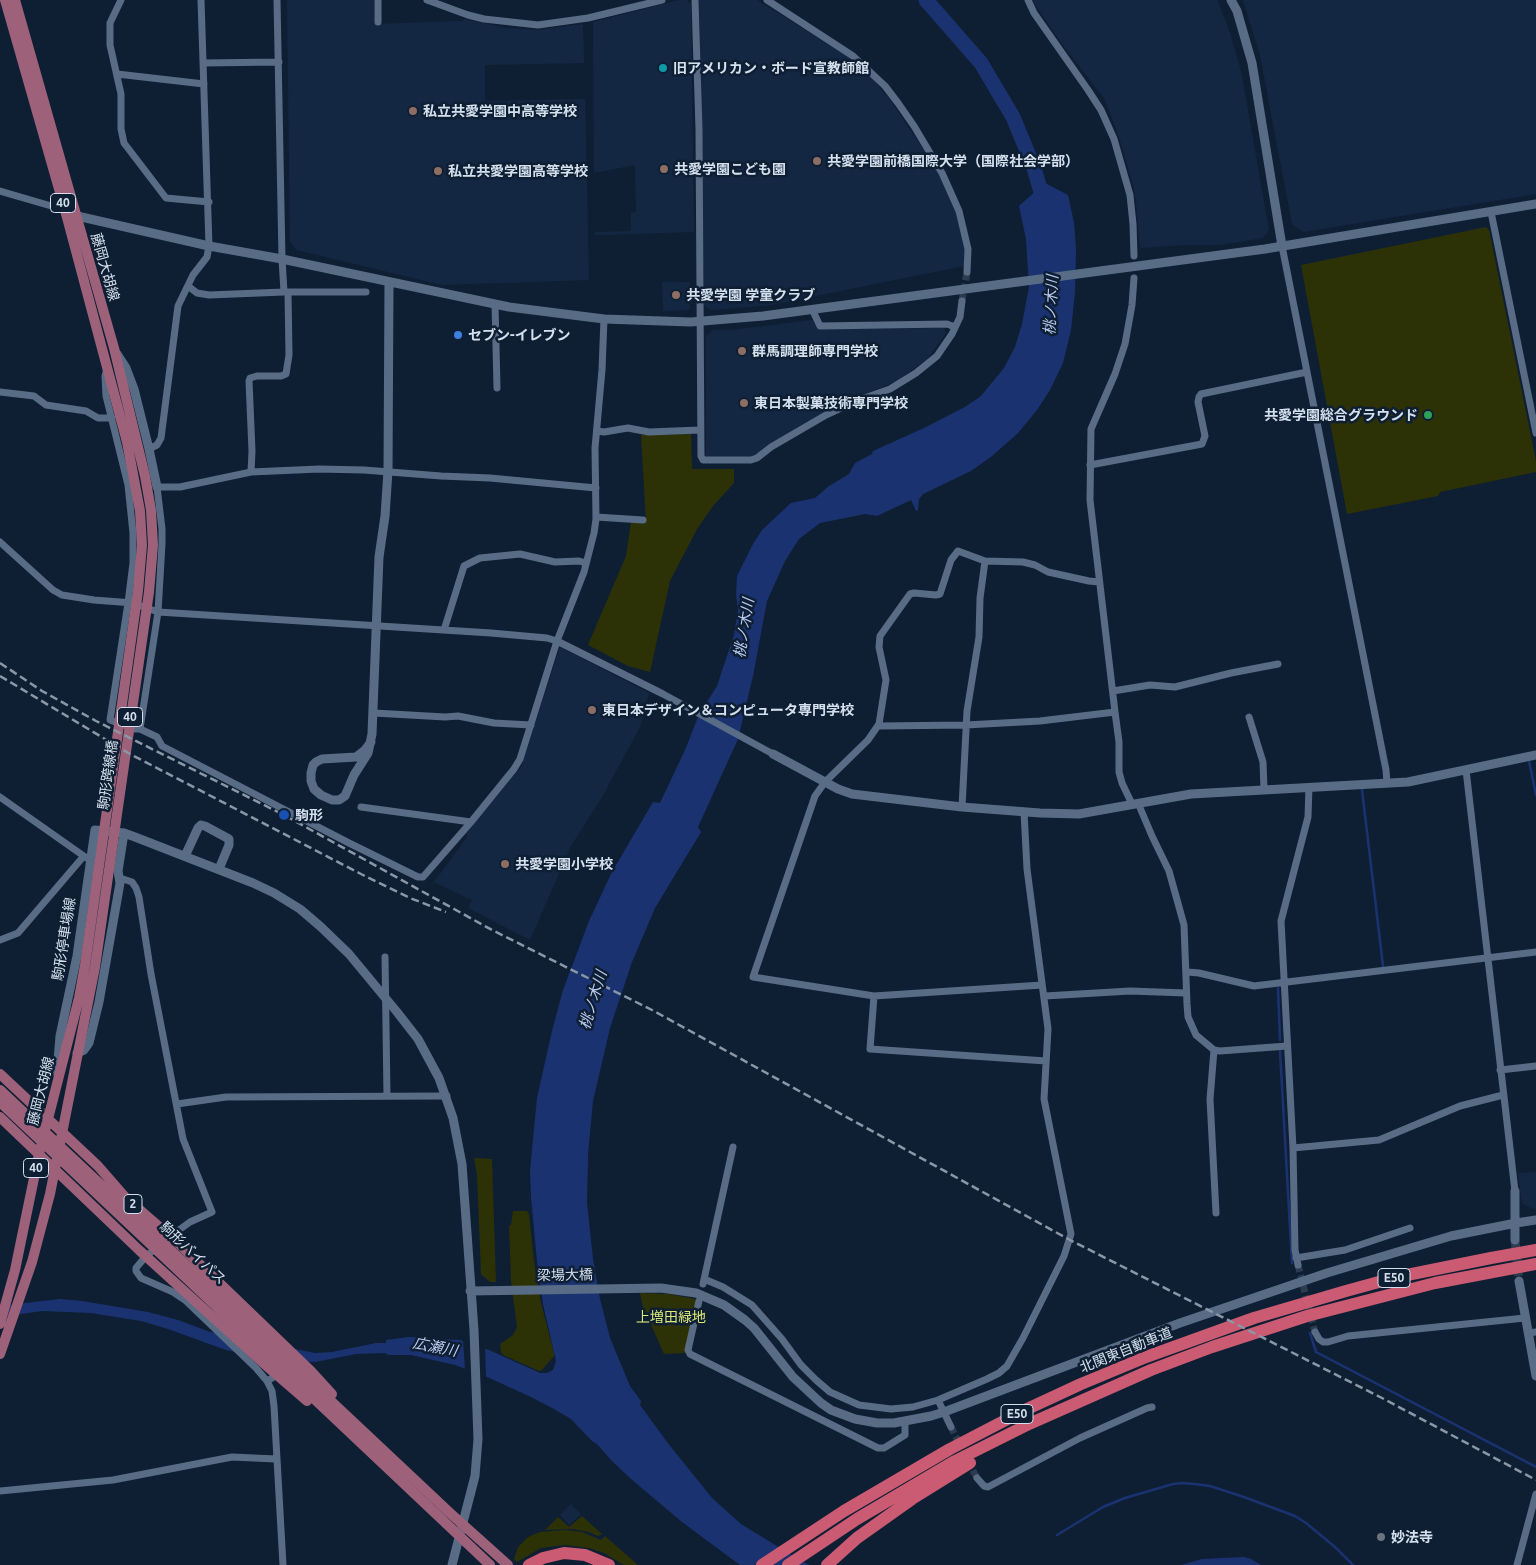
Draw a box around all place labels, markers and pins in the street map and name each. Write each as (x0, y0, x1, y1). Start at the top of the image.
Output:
place label: 旧アメリカン・ボード宣教師館 (673, 60, 869, 76)
marker: 旧アメリカン・ボード宣教師館 (657, 62, 669, 74)
place label: 私立共愛学園中高等学校 (423, 103, 577, 119)
marker: 私立共愛学園中高等学校 (407, 105, 419, 117)
place label: 共愛学園前橋国際大学（国際社会学部） (827, 153, 1079, 169)
marker: 共愛学園前橋国際大学（国際社会学部） (811, 155, 823, 167)
place label: 共愛学園こども園 (674, 161, 786, 177)
place label: 私立共愛学園高等学校 (448, 163, 588, 179)
marker: 共愛学園こども園 (658, 163, 670, 175)
marker: 私立共愛学園高等学校 (432, 165, 444, 177)
place label: 共愛学園 学童クラブ (686, 287, 815, 303)
marker: 共愛学園 学童クラブ (670, 289, 682, 301)
place label: セブン-イレブン (468, 327, 571, 343)
marker: セブン-イレブン (452, 329, 464, 341)
place label: 群馬調理師専門学校 (752, 343, 878, 359)
marker: 群馬調理師専門学校 (736, 345, 748, 357)
place label: 東日本製菓技術専門学校 (754, 395, 908, 411)
marker: 東日本製菓技術専門学校 (738, 397, 750, 409)
place label: 共愛学園総合グラウンド (1264, 407, 1418, 423)
marker: 共愛学園総合グラウンド (1422, 409, 1434, 421)
place label: 東日本デザイン＆コンピュータ専門学校 (602, 702, 854, 718)
marker: 東日本デザイン＆コンピュータ専門学校 (586, 704, 598, 716)
place label: 駒形 (295, 807, 323, 823)
marker: 駒形 (277, 808, 291, 822)
place label: 共愛学園小学校 (515, 856, 613, 872)
marker: 共愛学園小学校 (499, 858, 511, 870)
place label: 妙法寺 (1391, 1529, 1433, 1545)
marker: 妙法寺 (1375, 1531, 1387, 1543)

